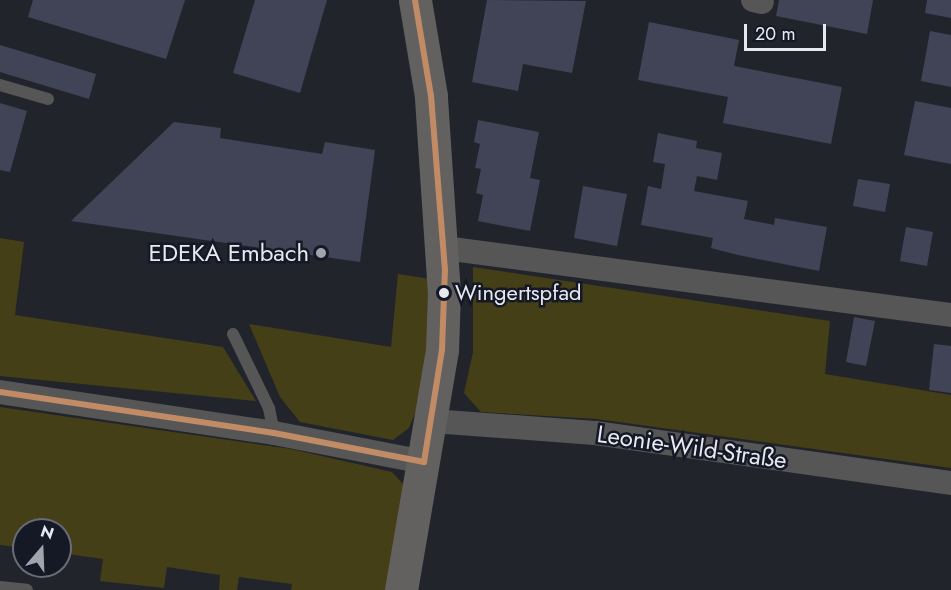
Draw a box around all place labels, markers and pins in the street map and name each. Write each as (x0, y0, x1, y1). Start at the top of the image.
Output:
place label: EDEKA Embach (148, 239, 309, 267)
marker: EDEKA Embach (314, 246, 328, 260)
place label: Wingertspfad (455, 280, 582, 306)
marker: Wingertspfad (438, 287, 450, 299)

